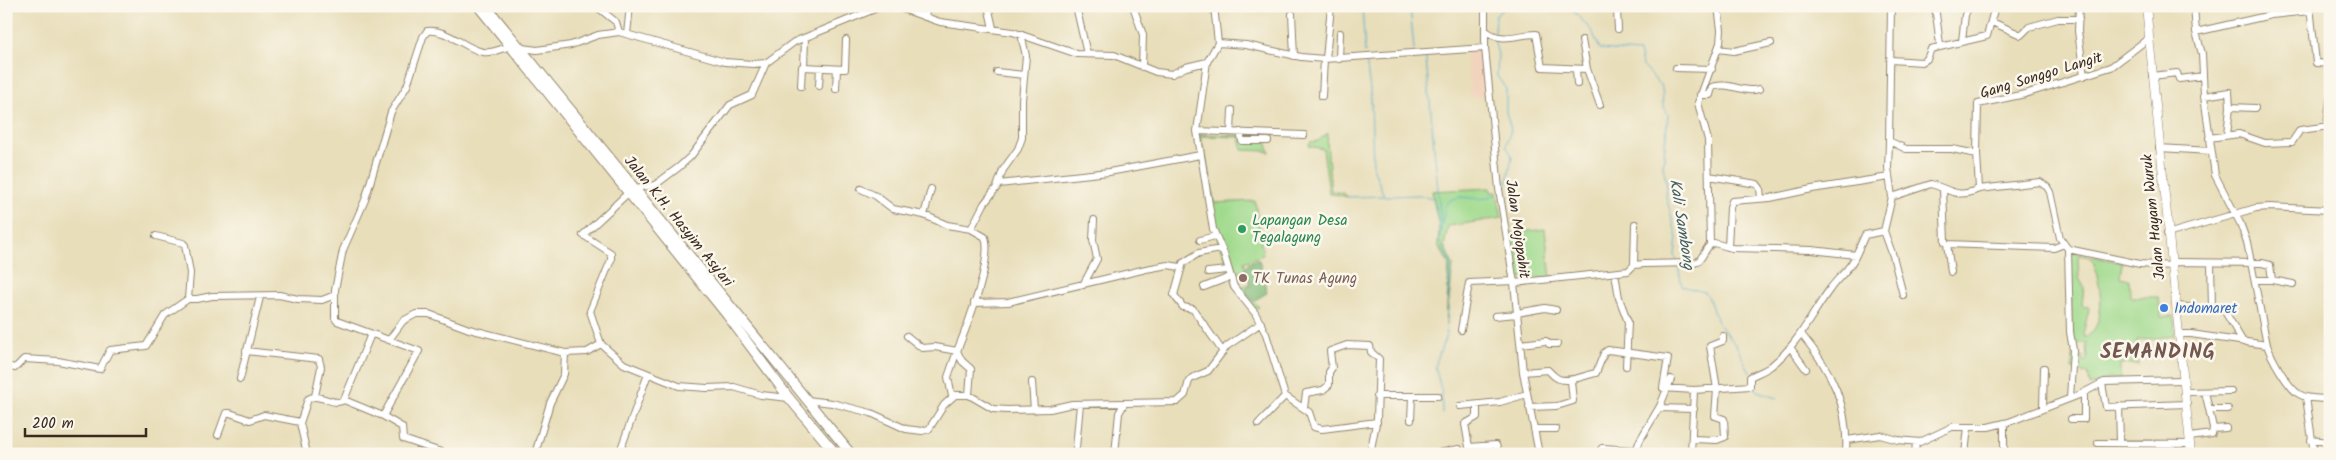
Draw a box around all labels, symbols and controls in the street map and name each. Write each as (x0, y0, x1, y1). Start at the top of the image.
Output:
street label: Gang Songgo Langit (1977, 46, 2106, 106)
street label: Jalan K.H. Hasyim Asy'ari (618, 151, 740, 294)
street label: Jalan Hayam Wuruk (2135, 152, 2173, 281)
water label: Kali Sambong (1662, 177, 1701, 273)
street label: Jalan Mojopahit (1498, 178, 1536, 280)
place label: Lapangan Desa Tegalagung (1252, 209, 1347, 250)
marker: Lapangan Desa Tegalagung (1236, 223, 1248, 235)
place label: TK Tunas Agung (1253, 267, 1357, 291)
marker: TK Tunas Agung (1237, 272, 1249, 284)
place label: Indomaret (2174, 297, 2238, 321)
marker: Indomaret (2158, 302, 2170, 314)
district label: SEMANDING (2100, 337, 2216, 369)
scale bar (25, 405, 146, 437)
text: 200 m (32, 412, 74, 436)

